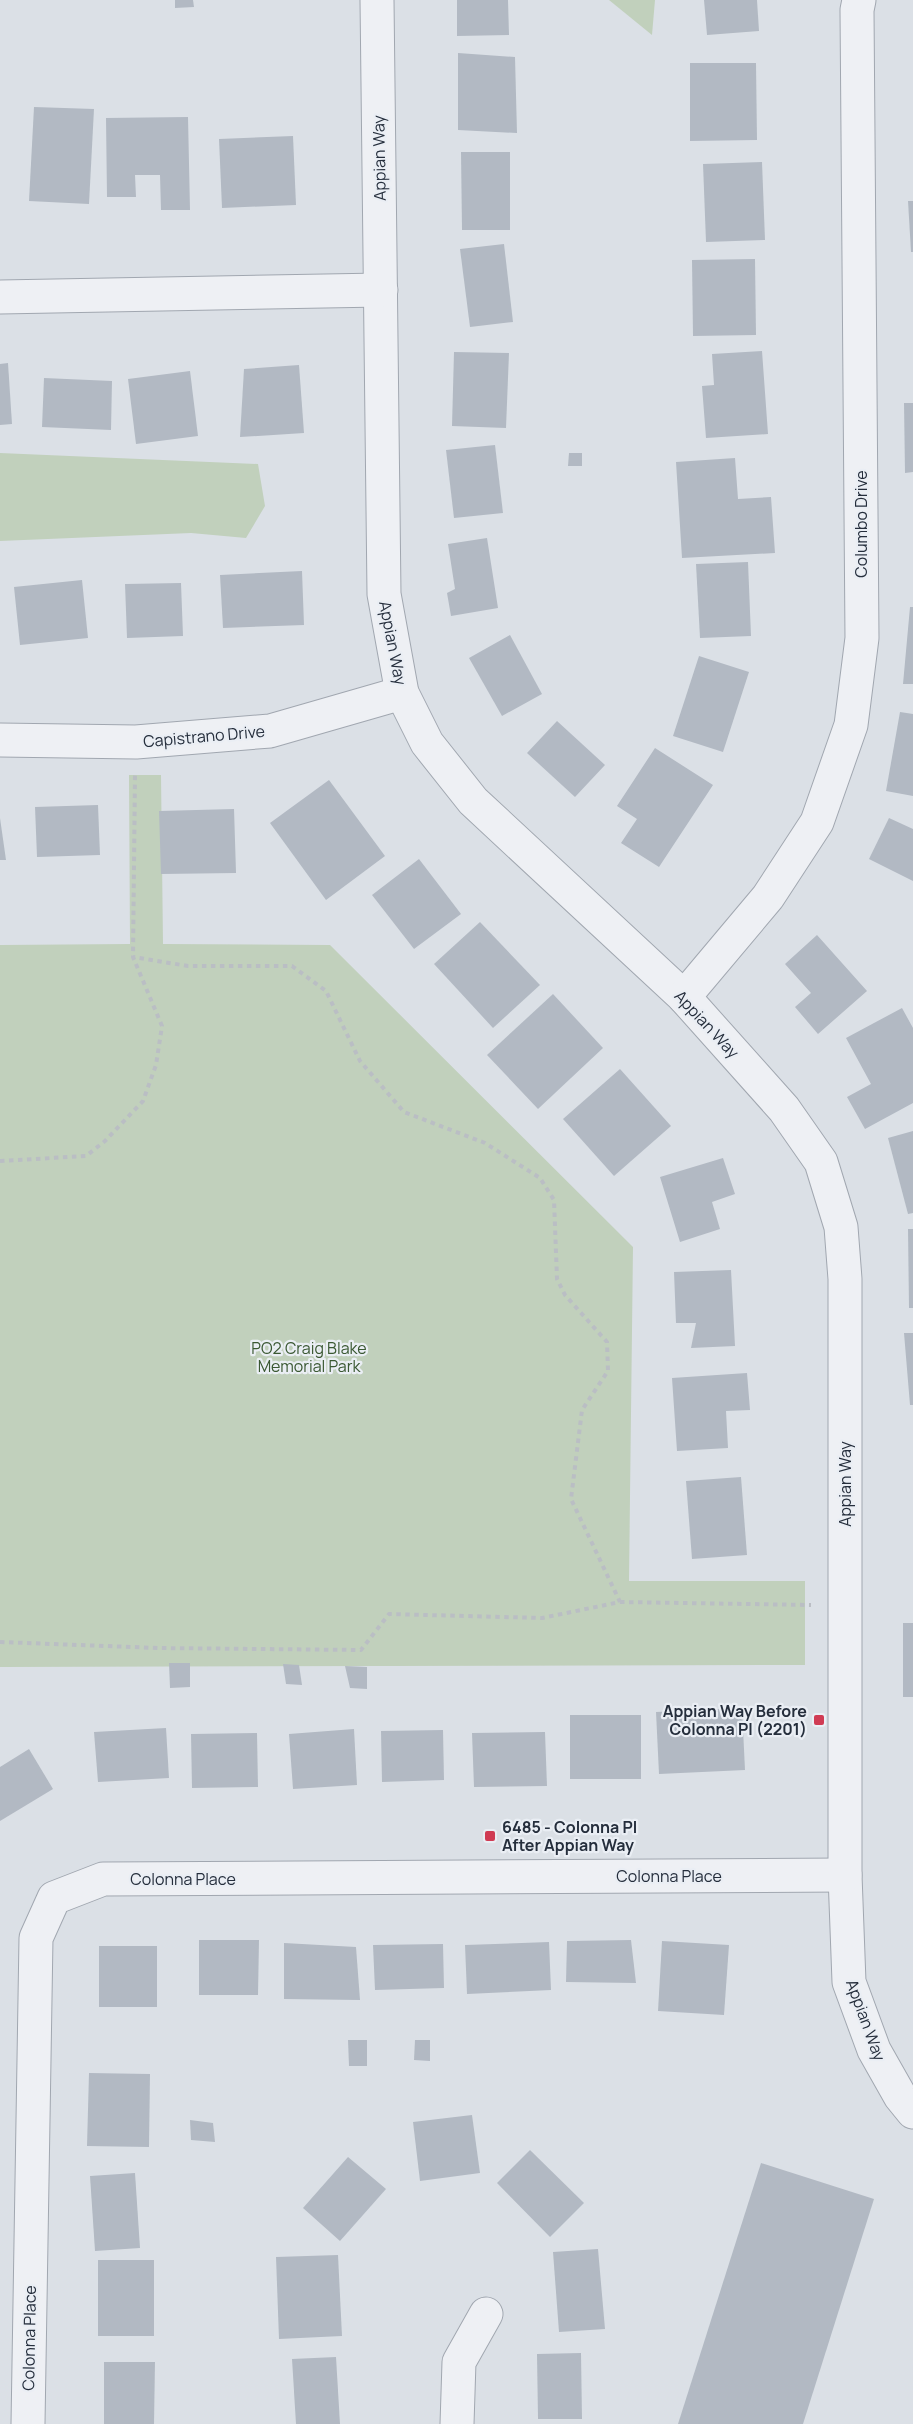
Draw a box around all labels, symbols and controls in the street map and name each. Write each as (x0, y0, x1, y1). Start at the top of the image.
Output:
street label: Appian Way (367, 115, 391, 201)
street label: Columbo Drive (850, 470, 872, 578)
street label: Appian Way (374, 599, 412, 688)
street label: Capistrano Drive (142, 720, 266, 752)
street label: Appian Way (670, 985, 745, 1063)
park label: PO2 Craig Blake Memorial Park (251, 1337, 367, 1377)
street label: Appian Way (834, 1441, 856, 1527)
place label: Appian Way Before Colonna Pl (2201) (663, 1700, 807, 1740)
marker: Appian Way Before Colonna Pl (2201) (812, 1713, 826, 1727)
place label: 6485 - Colonna Pl After Appian Way (502, 1816, 637, 1856)
marker: 6485 - Colonna Pl After Appian Way (483, 1829, 497, 1843)
street label: Colonna Place (616, 1865, 722, 1887)
street label: Colonna Place (130, 1868, 236, 1890)
street label: Appian Way (841, 1976, 891, 2064)
street label: Colonna Place (17, 2285, 41, 2391)

